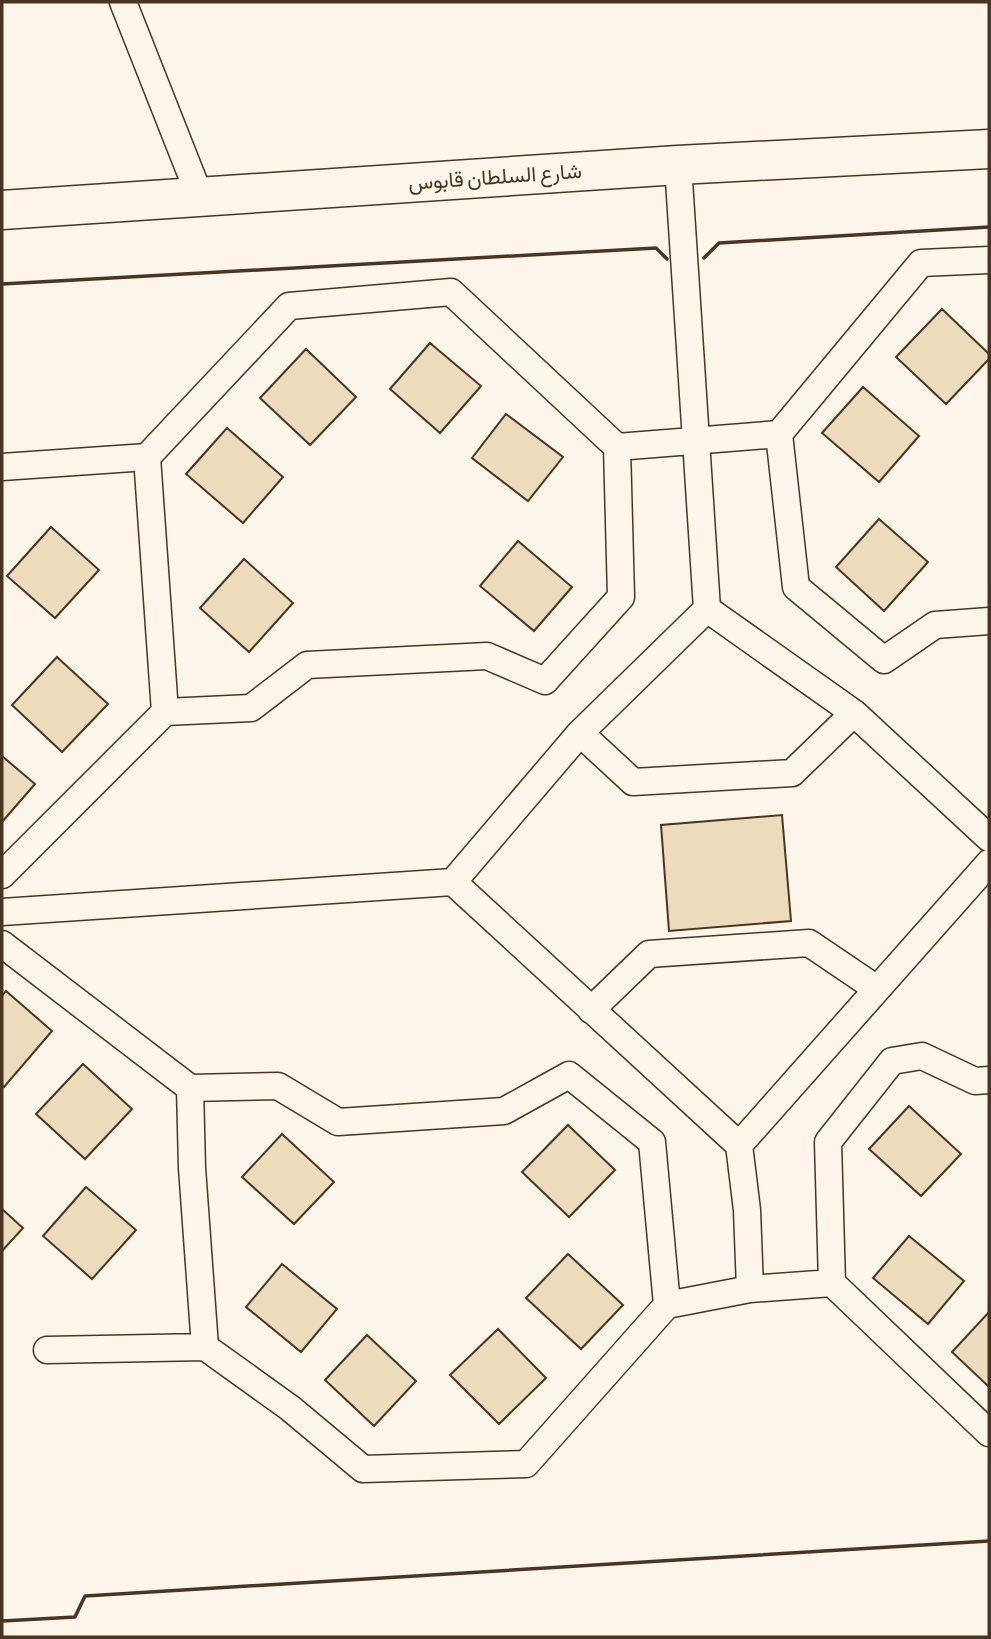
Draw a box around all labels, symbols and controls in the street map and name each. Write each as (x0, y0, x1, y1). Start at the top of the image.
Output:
street label: شارع السلطان قابوس (408, 161, 583, 197)

